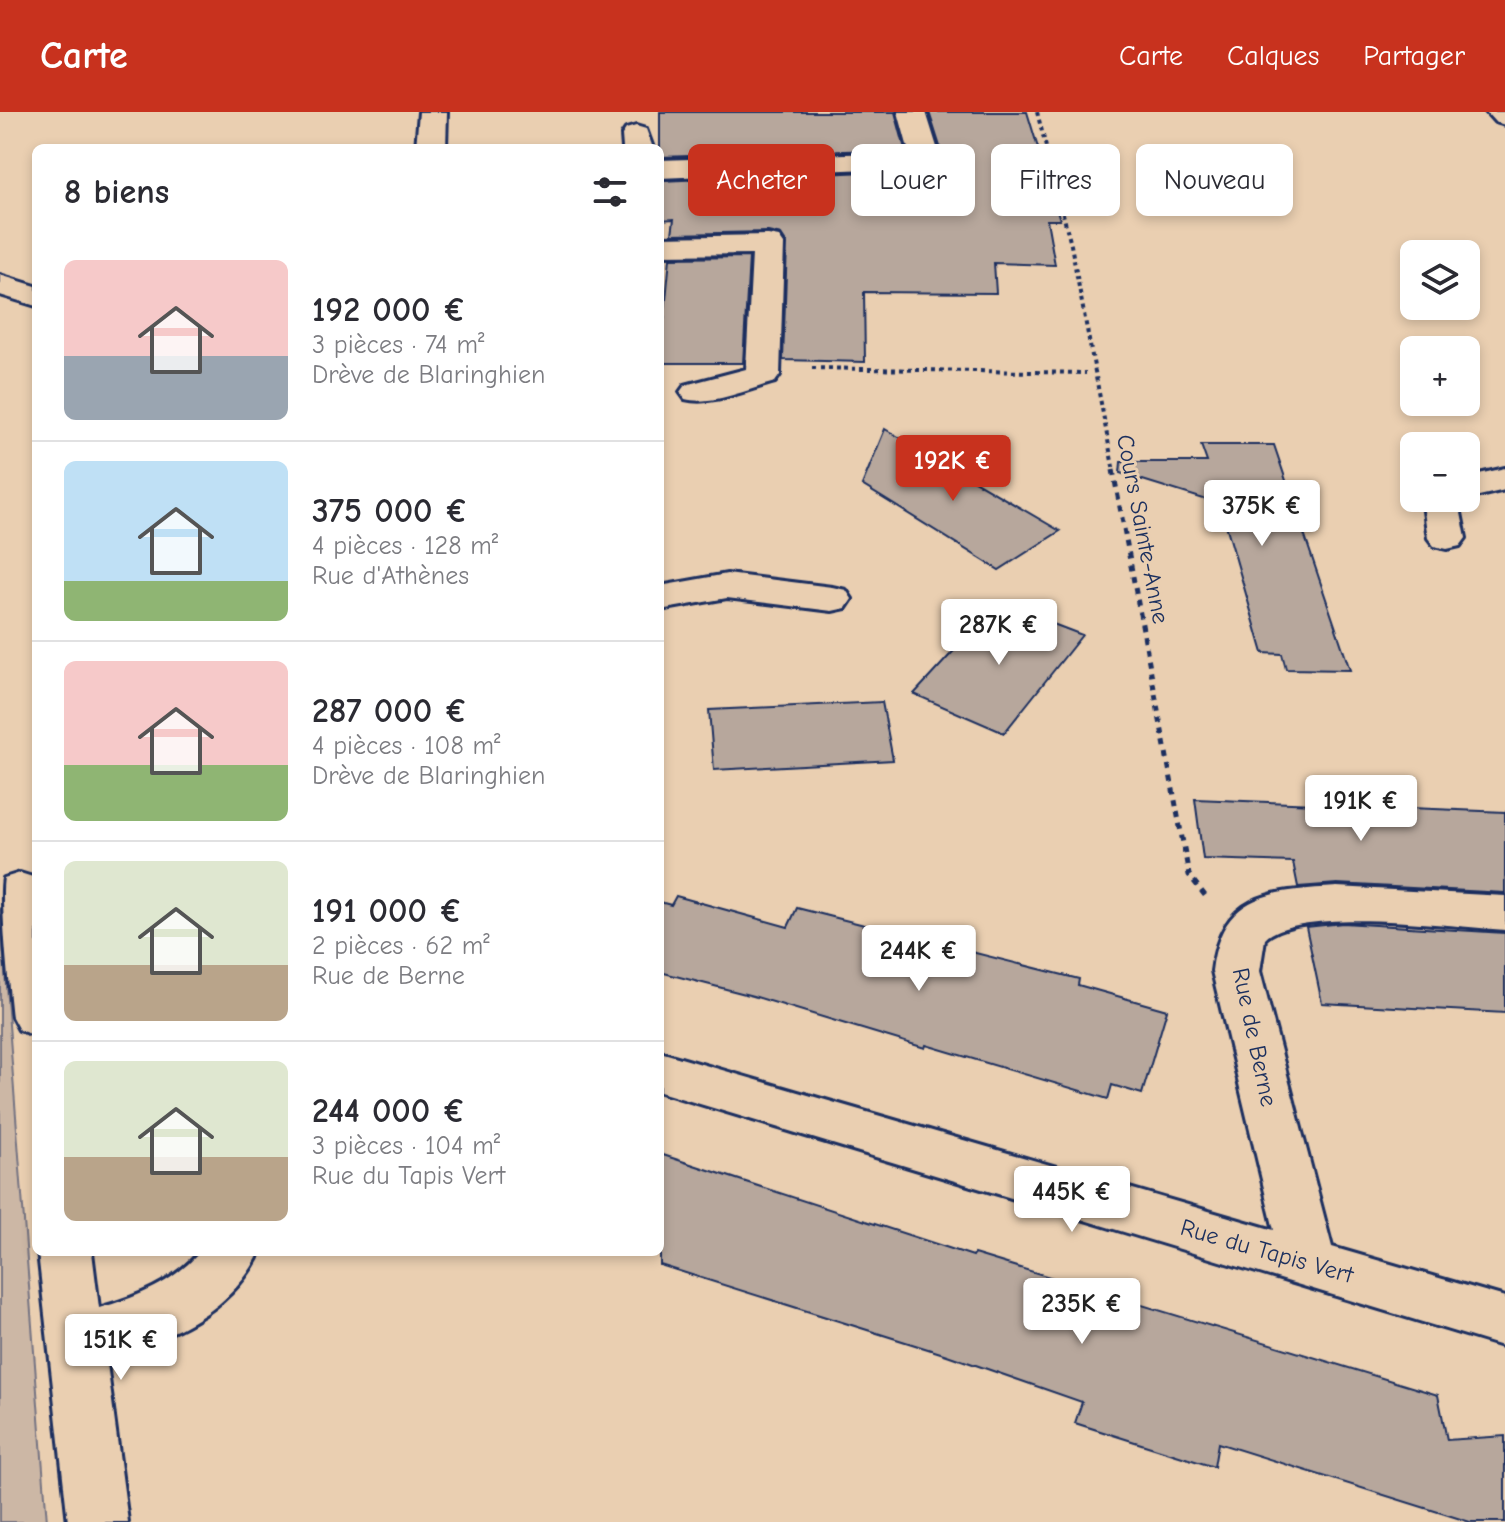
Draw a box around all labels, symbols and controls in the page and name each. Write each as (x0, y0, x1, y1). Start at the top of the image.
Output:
text: Carte (40, 34, 128, 78)
text: Carte (1119, 40, 1183, 72)
text: Calques (1227, 40, 1319, 72)
text: Partager (1363, 40, 1465, 72)
chip: Acheter (688, 144, 835, 216)
chip: Louer (851, 144, 975, 216)
chip: Filtres (991, 144, 1120, 216)
chip: Nouveau (1136, 144, 1293, 216)
icon: filters (588, 170, 632, 214)
text: 8 biens (64, 172, 169, 212)
map controls (1400, 240, 1480, 512)
button: layers (1400, 240, 1480, 320)
text: 192 000 € (312, 290, 466, 330)
icon: home (128, 292, 224, 388)
text: 3 pièces · 74 m² (312, 330, 484, 360)
button: + (1400, 336, 1480, 416)
text: Drève de Blaringhien (312, 360, 545, 390)
street label: Cours Sainte-Anne (1111, 432, 1175, 626)
button: − (1400, 432, 1480, 512)
pin: 192K € (888, 435, 1018, 503)
text: 192K € (914, 446, 992, 476)
pin: 375K € (1197, 480, 1327, 548)
text: 375 000 € (312, 491, 468, 531)
text: 375K € (1222, 491, 1302, 521)
icon: home (128, 493, 224, 589)
text: 4 pièces · 128 m² (312, 531, 498, 561)
text: Rue d'Athènes (312, 561, 469, 591)
pin: 287K € (934, 599, 1064, 667)
text: 287K € (959, 610, 1039, 640)
text: 287 000 € (312, 691, 468, 731)
icon: home (128, 693, 224, 789)
text: 4 pièces · 108 m² (312, 731, 501, 761)
text: Drève de Blaringhien (312, 761, 545, 791)
pin: 191K € (1296, 775, 1426, 843)
text: 191K € (1323, 786, 1399, 816)
text: 191 000 € (312, 891, 462, 931)
icon: home (128, 893, 224, 989)
pin: 244K € (854, 925, 984, 993)
text: 2 pièces · 62 m² (312, 931, 490, 961)
text: 244K € (880, 936, 958, 966)
text: Rue de Berne (312, 961, 465, 991)
street label: Rue de Berne (1227, 965, 1283, 1109)
text: 244 000 € (312, 1091, 466, 1131)
icon: home (128, 1093, 224, 1189)
text: 3 pièces · 104 m² (312, 1131, 500, 1161)
text: Rue du Tapis Vert (312, 1161, 505, 1191)
pin: 445K € (1007, 1166, 1137, 1234)
text: 445K € (1032, 1177, 1112, 1207)
street label: Rue du Tapis Vert (1177, 1213, 1358, 1289)
pin: 235K € (1017, 1278, 1147, 1346)
text: 235K € (1041, 1289, 1123, 1319)
pin: 151K € (56, 1314, 186, 1382)
text: 151K € (83, 1325, 159, 1355)

